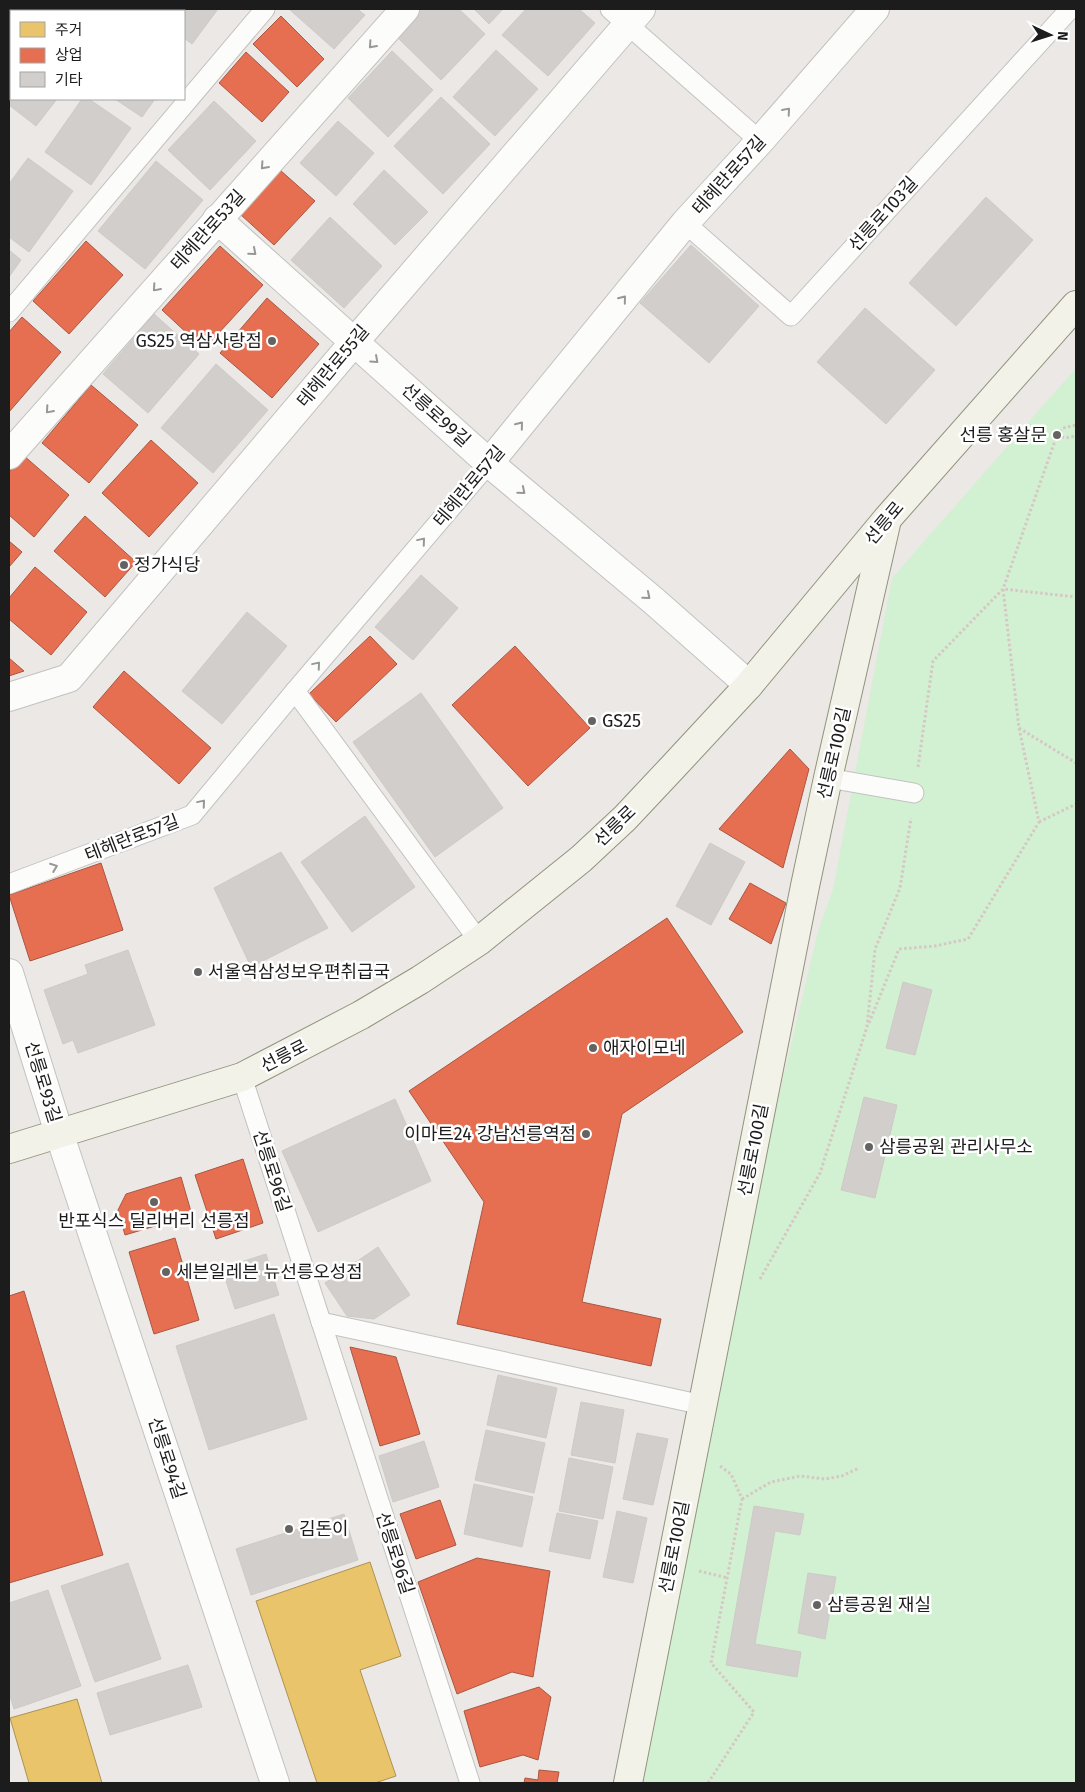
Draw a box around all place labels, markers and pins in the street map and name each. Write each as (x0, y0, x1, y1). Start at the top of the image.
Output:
place label: GS25 역삼사랑점 (136, 330, 262, 352)
marker: GS25 역삼사랑점 (266, 335, 278, 347)
place label: 선릉 홍살문 (959, 424, 1047, 446)
marker: 선릉 홍살문 (1051, 429, 1063, 441)
place label: 정가식당 (134, 554, 200, 576)
marker: 정가식당 (118, 559, 130, 571)
place label: GS25 (602, 710, 641, 732)
marker: GS25 (586, 715, 598, 727)
place label: 서울역삼성보우편취급국 (208, 961, 390, 983)
marker: 서울역삼성보우편취급국 (192, 966, 204, 978)
place label: 애자이모네 (603, 1037, 686, 1059)
marker: 애자이모네 (587, 1042, 599, 1054)
place label: 이마트24 강남선릉역점 (404, 1123, 576, 1145)
marker: 이마트24 강남선릉역점 (580, 1128, 592, 1140)
place label: 삼릉공원 관리사무소 (879, 1136, 1033, 1158)
marker: 삼릉공원 관리사무소 (863, 1141, 875, 1153)
marker: 반포식스 딜리버리 선릉점 (148, 1196, 160, 1208)
place label: 반포식스 딜리버리 선릉점 (58, 1210, 250, 1232)
place label: 세븐일레븐 뉴선릉오성점 (176, 1261, 363, 1283)
marker: 세븐일레븐 뉴선릉오성점 (160, 1266, 172, 1278)
place label: 김돈이 (299, 1518, 349, 1540)
marker: 김돈이 (283, 1523, 295, 1535)
place label: 삼릉공원 재실 (827, 1594, 931, 1616)
marker: 삼릉공원 재실 (811, 1599, 823, 1611)

